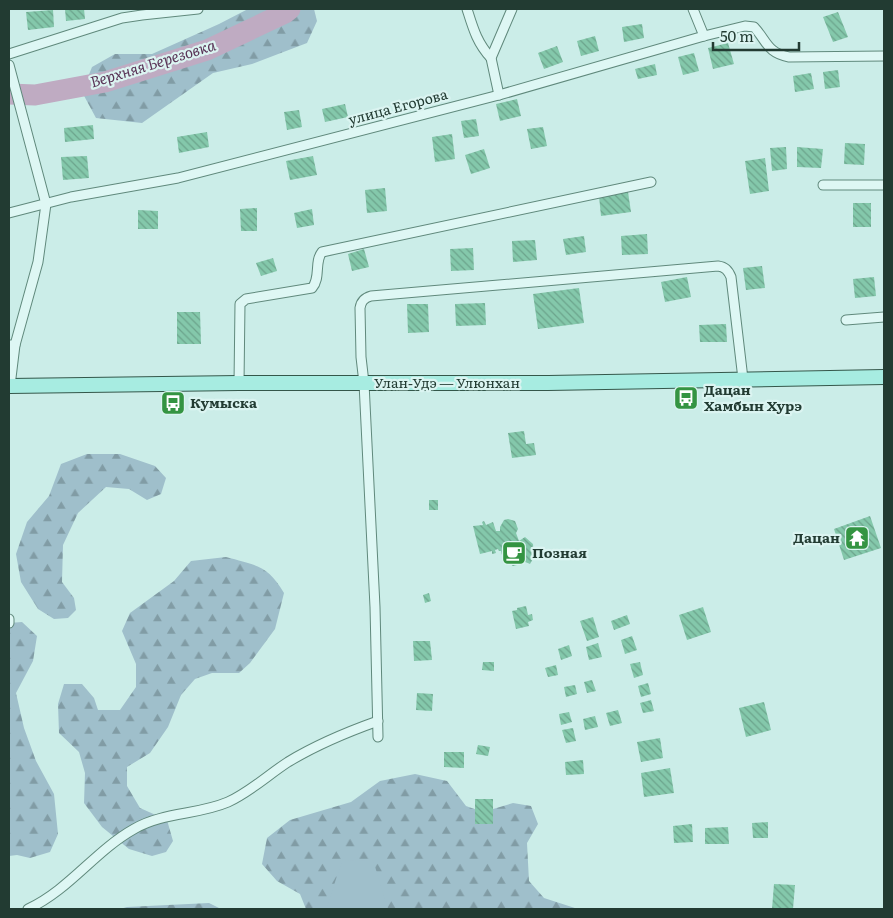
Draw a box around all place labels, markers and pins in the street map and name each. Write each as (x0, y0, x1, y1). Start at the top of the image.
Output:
place label: Дацан Хамбын Хурэ (704, 379, 802, 415)
bus stop icon: Дацан Хамбын Хурэ (673, 385, 699, 411)
bus stop icon: Кумыска (160, 390, 186, 416)
place label: Кумыска (190, 392, 258, 412)
temple icon: Дацан (844, 525, 870, 551)
place label: Дацан (793, 527, 840, 547)
cafe icon: Позная (501, 540, 527, 566)
place label: Позная (532, 542, 587, 562)

